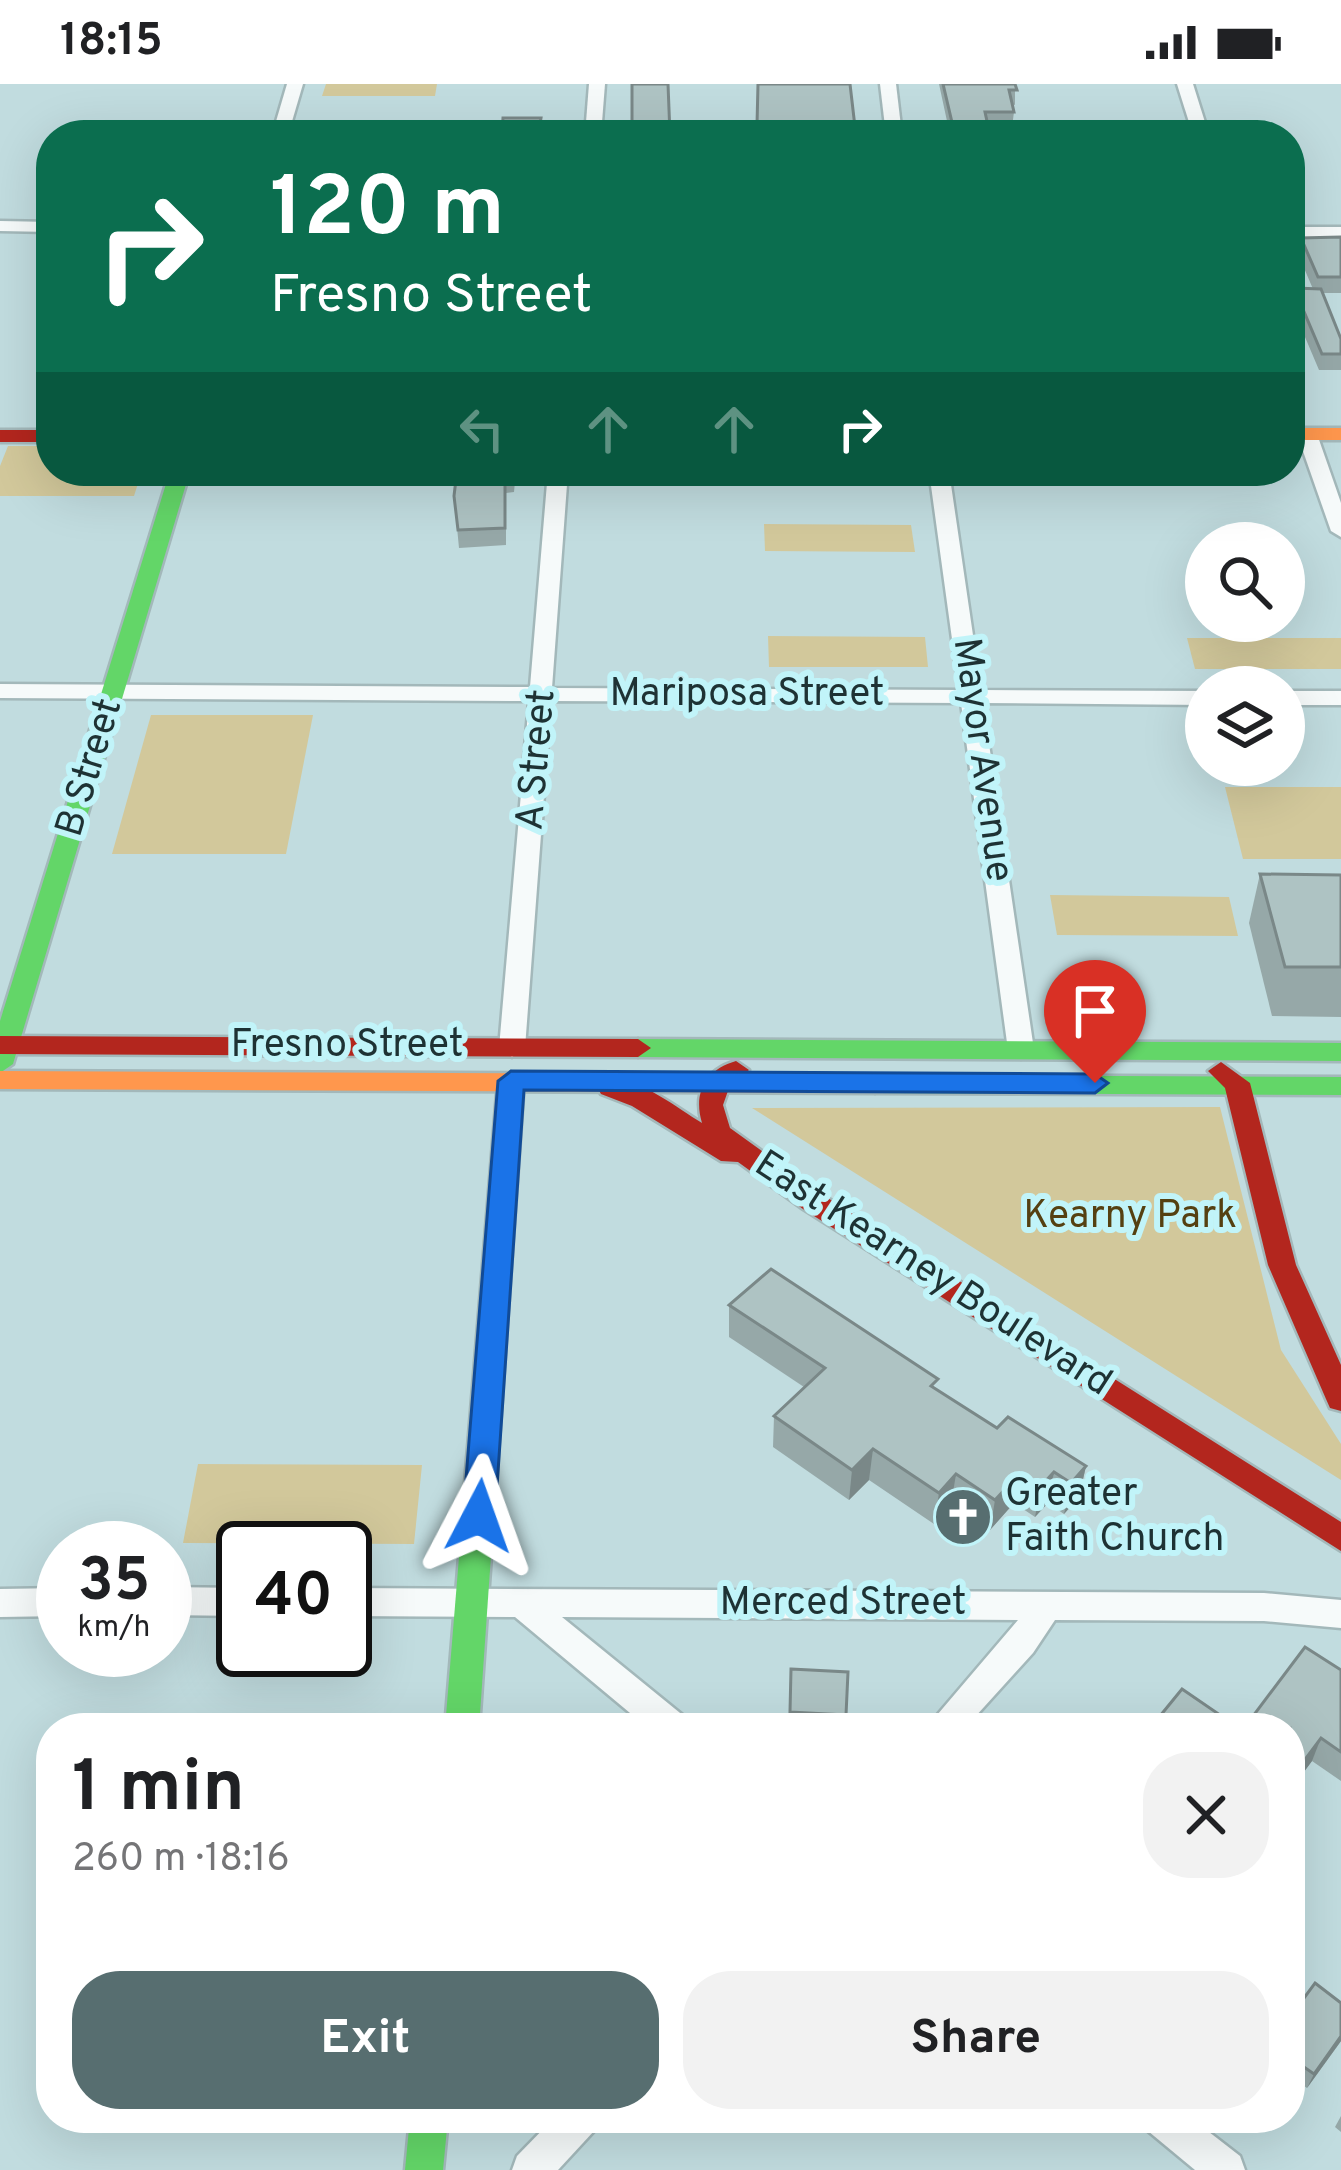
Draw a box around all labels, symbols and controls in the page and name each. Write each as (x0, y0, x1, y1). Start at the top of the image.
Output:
text: 18:15 (60, 14, 163, 71)
text: 120 m (270, 159, 505, 265)
icon: right (72, 168, 228, 324)
text: Fresno Street (270, 263, 593, 332)
icon: left (449, 396, 515, 462)
icon: ahead (575, 396, 641, 462)
icon: ahead (701, 396, 767, 462)
icon: right (827, 396, 893, 462)
map controls (1185, 522, 1305, 786)
button: search (1185, 522, 1305, 642)
street label: Mayor Avenue (940, 635, 1022, 885)
button: layers (1185, 666, 1305, 786)
street label: Mariposa Street (609, 671, 885, 720)
street label: A Street (507, 687, 569, 833)
street label: B Street (47, 693, 135, 843)
pin (1044, 960, 1146, 1083)
icon: arrive (1062, 978, 1128, 1044)
street label: Fresno Street (231, 1022, 463, 1071)
street label: East Kearney Boulevard (744, 1141, 1120, 1409)
park label: Kearny Park (1023, 1193, 1237, 1242)
position arrow (416, 1453, 542, 1579)
place label: Greater Faith Church (1005, 1471, 1224, 1565)
church icon: Greater Faith Church (932, 1486, 994, 1548)
speed limit sign: 40 (216, 1521, 372, 1677)
text: 35 (78, 1546, 150, 1622)
street label: Merced Street (720, 1580, 966, 1629)
text: km/h (78, 1610, 150, 1647)
text: 1 min (72, 1745, 245, 1837)
button: close (1143, 1752, 1269, 1878)
text: 260 m · 18:16 (72, 1836, 290, 1885)
button: Exit (72, 1971, 659, 2109)
button: Share (683, 1971, 1269, 2109)

